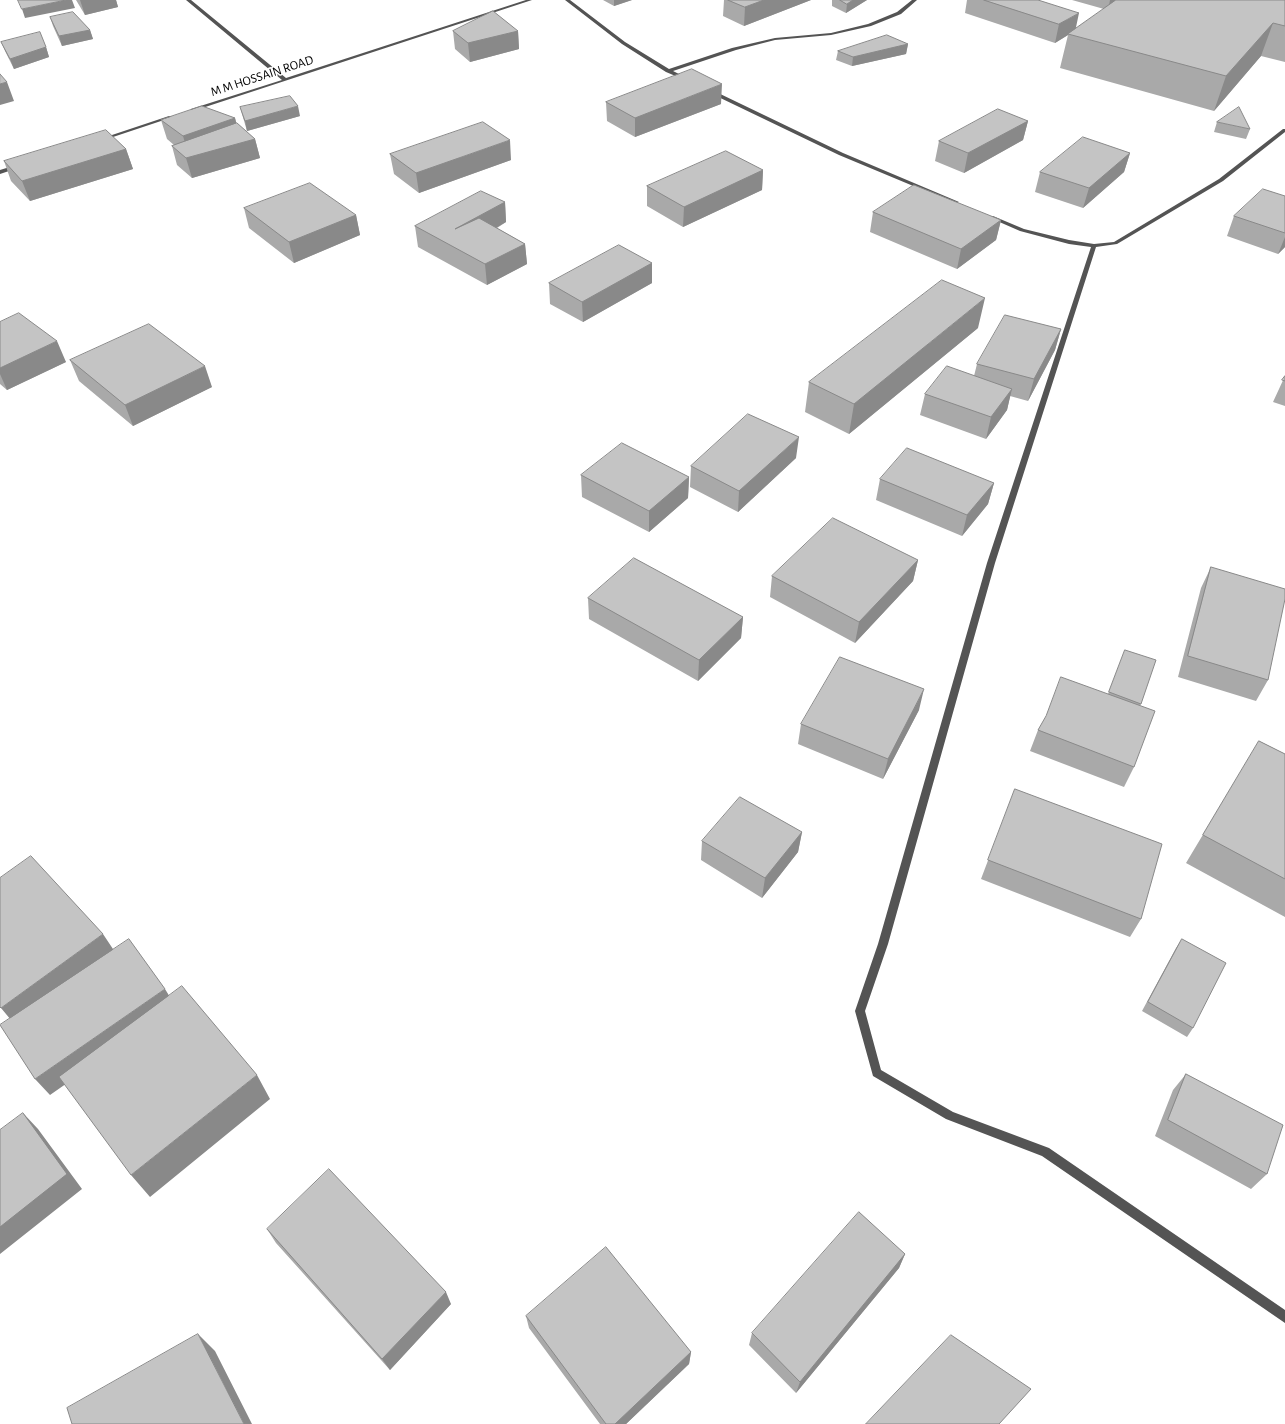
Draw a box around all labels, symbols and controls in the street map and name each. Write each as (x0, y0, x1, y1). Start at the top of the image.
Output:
street label: M M HOSSAIN ROAD (209, 52, 315, 100)

